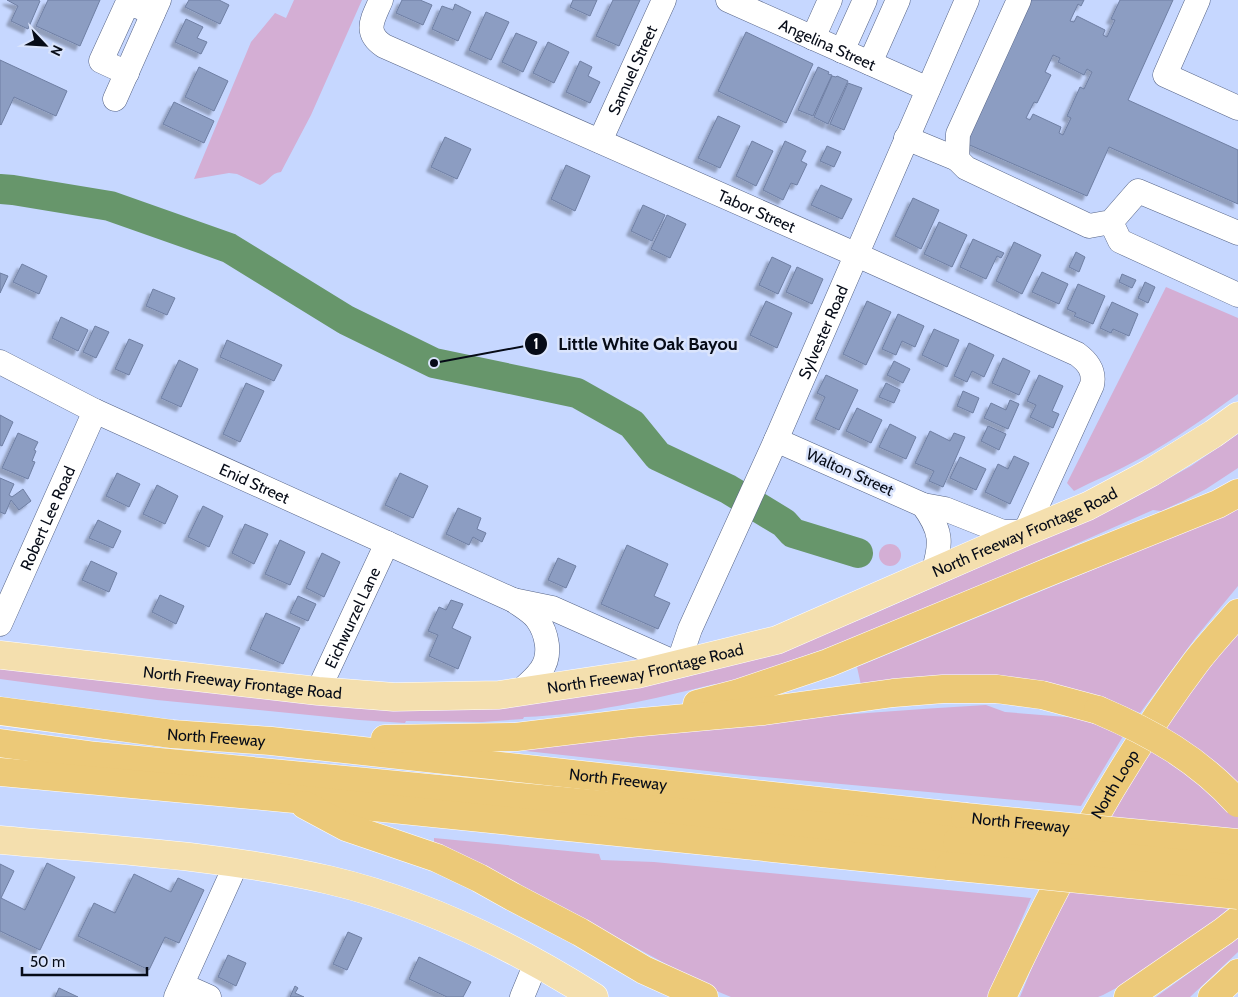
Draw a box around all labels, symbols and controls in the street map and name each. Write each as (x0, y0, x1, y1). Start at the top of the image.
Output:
street label: Angelina Street (776, 15, 879, 74)
north arrow (20, 20, 70, 70)
street label: Samuel Street (604, 22, 661, 118)
text: N (47, 42, 67, 59)
street label: Tabor Street (715, 185, 799, 236)
street label: Sylvester Road (794, 282, 852, 382)
callout: Little White Oak Bayou (523, 328, 748, 361)
text: Little White Oak Bayou (558, 333, 738, 355)
text: 1 (533, 335, 539, 353)
street label: Walton Street (803, 444, 897, 500)
street label: Enid Street (217, 459, 293, 507)
street label: Robert Lee Road (16, 463, 79, 573)
street label: North Freeway Frontage Road (929, 483, 1120, 581)
street label: Eichwurzel Lane (321, 564, 384, 671)
street label: North Freeway Frontage Road (546, 639, 745, 697)
street label: North Freeway Frontage Road (142, 662, 343, 702)
street label: North Freeway (167, 724, 266, 750)
street label: North Loop (1086, 746, 1143, 822)
street label: North Freeway (568, 764, 668, 794)
street label: North Freeway (971, 808, 1071, 836)
scale bar (22, 944, 148, 976)
text: 50 m (30, 953, 65, 971)

